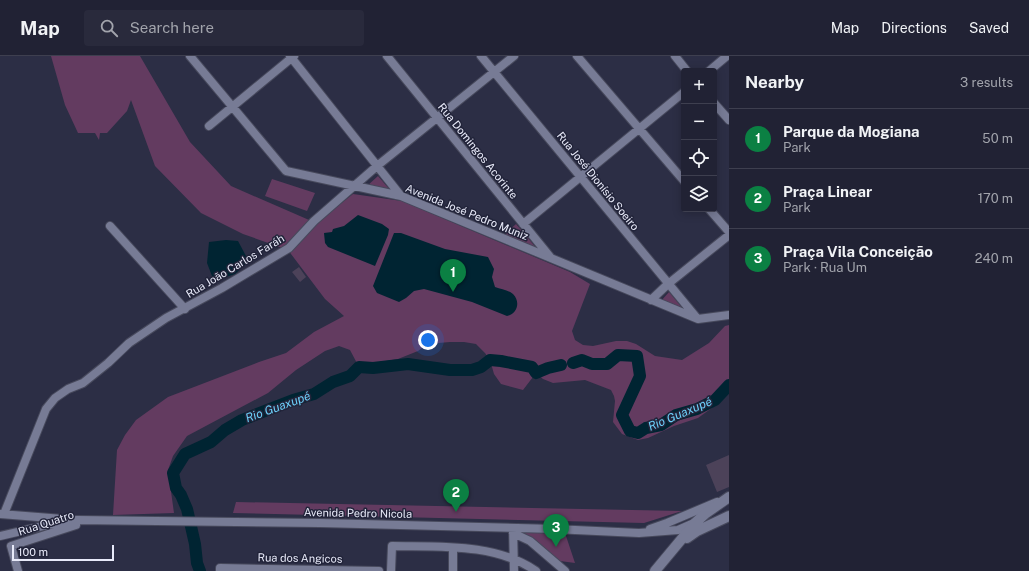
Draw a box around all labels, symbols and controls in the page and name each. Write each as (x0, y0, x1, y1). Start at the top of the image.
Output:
search box (84, 10, 364, 46)
text: Map (20, 17, 60, 39)
icon: search (98, 17, 120, 39)
text: Search here (130, 19, 214, 36)
text: Map (831, 20, 859, 36)
text: Directions (881, 20, 947, 36)
text: Saved (969, 20, 1009, 36)
map controls (681, 68, 717, 212)
button: + (681, 68, 717, 104)
text: Nearby (745, 72, 804, 92)
text: 3 results (960, 75, 1013, 90)
street label: Rua Domingos Acorinte (436, 101, 520, 201)
button: − (681, 104, 717, 140)
text: Parque da Mogiana (783, 123, 920, 140)
street label: Rua José Dionísio Soeiro (555, 129, 641, 233)
text: 1 (755, 131, 761, 146)
text: 50 m (982, 131, 1013, 146)
button: locate (681, 140, 717, 176)
text: Park (783, 140, 811, 155)
button: layers (681, 176, 717, 212)
street label: Avenida José Pedro Muniz (404, 182, 530, 242)
text: Praça Linear (783, 183, 872, 200)
text: 2 (754, 191, 762, 206)
text: 170 m (978, 191, 1013, 206)
text: Park (783, 200, 811, 215)
street label: Rua João Carlos Faráh (184, 232, 286, 300)
text: Praça Vila Conceição (783, 243, 933, 260)
text: 3 (754, 251, 762, 266)
text: 240 m (975, 251, 1013, 266)
pin: 1 (440, 259, 466, 292)
text: Park · Rua Um (783, 260, 867, 275)
your location (418, 330, 438, 350)
water label: Rio Guaxupé (244, 389, 313, 425)
water label: Rio Guaxupé (646, 394, 715, 434)
pin: 2 (443, 479, 469, 512)
street label: Avenida Pedro Nicola (304, 506, 412, 520)
street label: Rua Quatro (17, 508, 75, 538)
pin: 3 (543, 514, 569, 547)
scale bar (12, 543, 114, 562)
text: 100 m (18, 546, 48, 558)
street label: Rua dos Angicos (258, 551, 343, 565)

